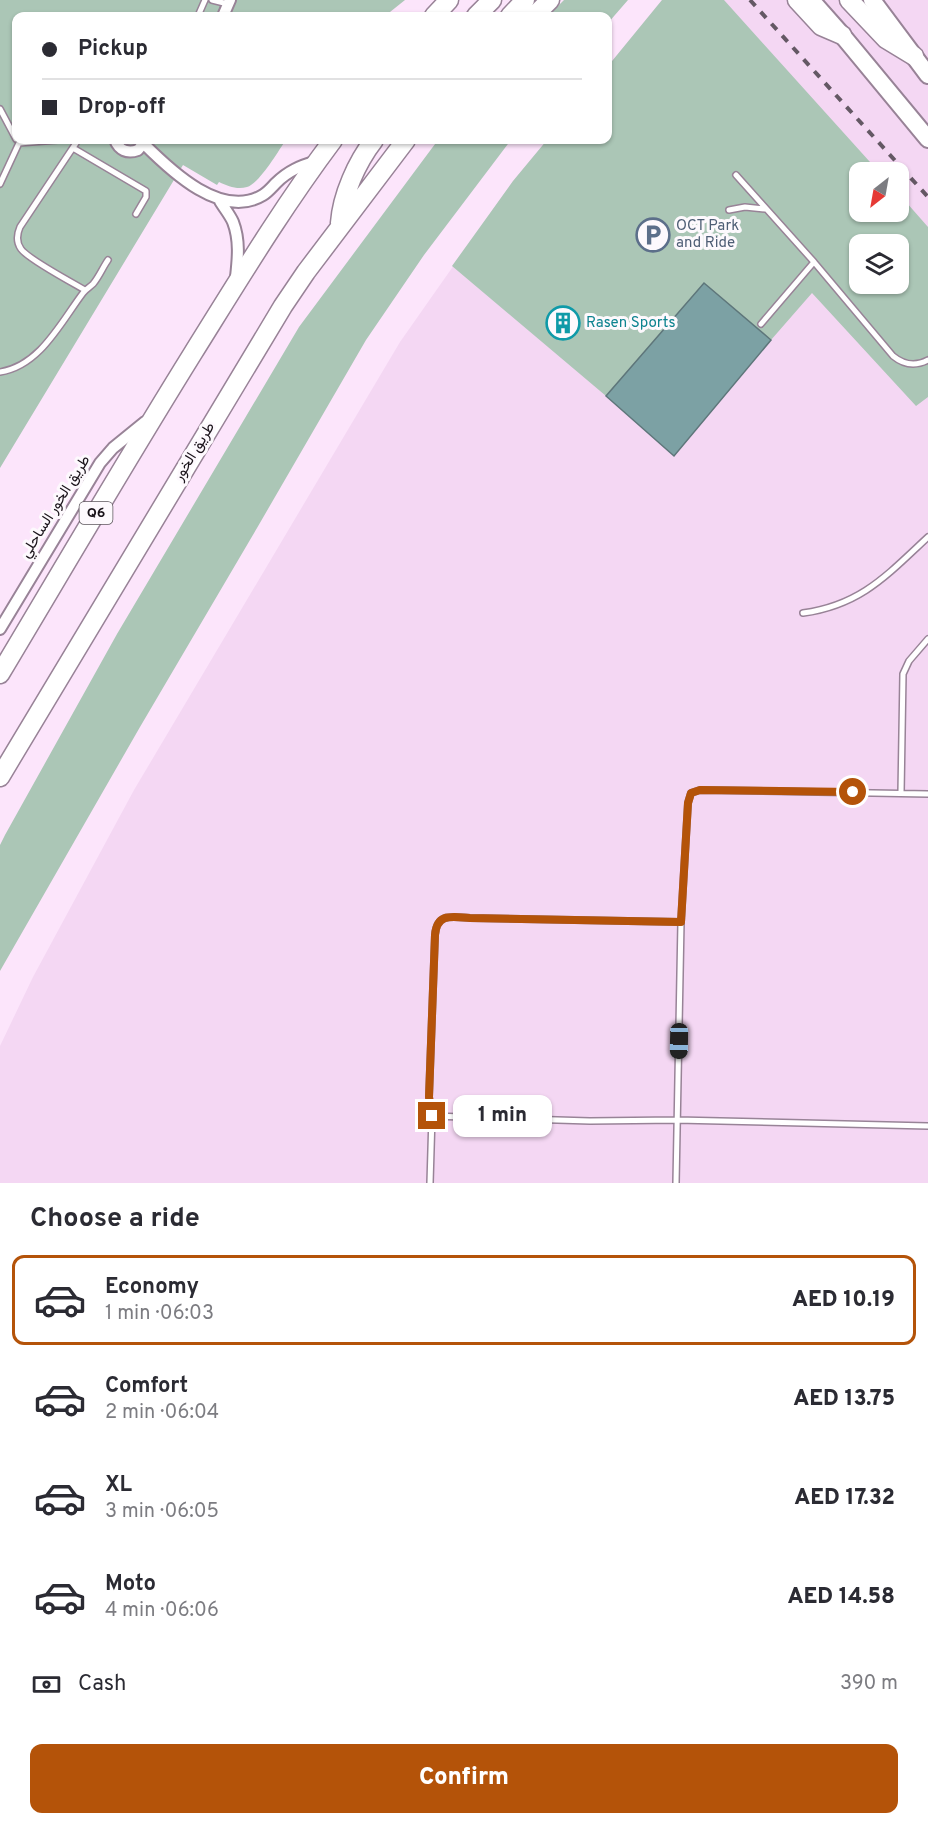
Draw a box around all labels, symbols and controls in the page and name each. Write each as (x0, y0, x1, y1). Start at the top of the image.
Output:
text: Pickup (78, 36, 148, 63)
text: Drop-off (78, 94, 165, 121)
north arrow (849, 162, 909, 222)
map controls (849, 162, 909, 294)
parking icon: OCT Park and Ride (635, 217, 671, 253)
place label: OCT Park and Ride (676, 217, 739, 253)
button: layers (849, 234, 909, 294)
building icon: Rasen Sports (545, 305, 581, 341)
place label: Rasen Sports (586, 314, 675, 333)
street label: طريق الخور (170, 419, 220, 486)
street label: طريق الخور الساحلي (17, 452, 97, 563)
road number: Q6 (80, 502, 112, 524)
route start (839, 778, 866, 805)
car (670, 1023, 688, 1059)
callout: 1 min (453, 1095, 552, 1137)
route end (418, 1102, 445, 1129)
text: 1 min (478, 1103, 527, 1129)
text: Choose a ride (30, 1202, 200, 1236)
icon: car (33, 1273, 87, 1327)
text: Economy (105, 1274, 199, 1301)
text: AED 10.19 (792, 1287, 895, 1314)
text: 1 min · 06:03 (105, 1301, 214, 1327)
icon: car (33, 1372, 87, 1426)
text: Comfort (105, 1373, 188, 1400)
text: AED 13.75 (793, 1386, 895, 1413)
text: 2 min · 06:04 (105, 1400, 219, 1426)
icon: car (33, 1471, 87, 1525)
text: XL (105, 1472, 132, 1499)
text: AED 17.32 (794, 1485, 895, 1512)
text: 3 min · 06:05 (105, 1499, 219, 1525)
icon: car (33, 1570, 87, 1624)
text: Moto (105, 1571, 156, 1598)
text: AED 14.58 (788, 1584, 895, 1611)
text: 4 min · 06:06 (105, 1598, 219, 1624)
icon: cash (30, 1668, 63, 1701)
text: Cash (78, 1671, 127, 1698)
text: 390 m (840, 1671, 898, 1697)
button: Confirm (30, 1744, 898, 1813)

